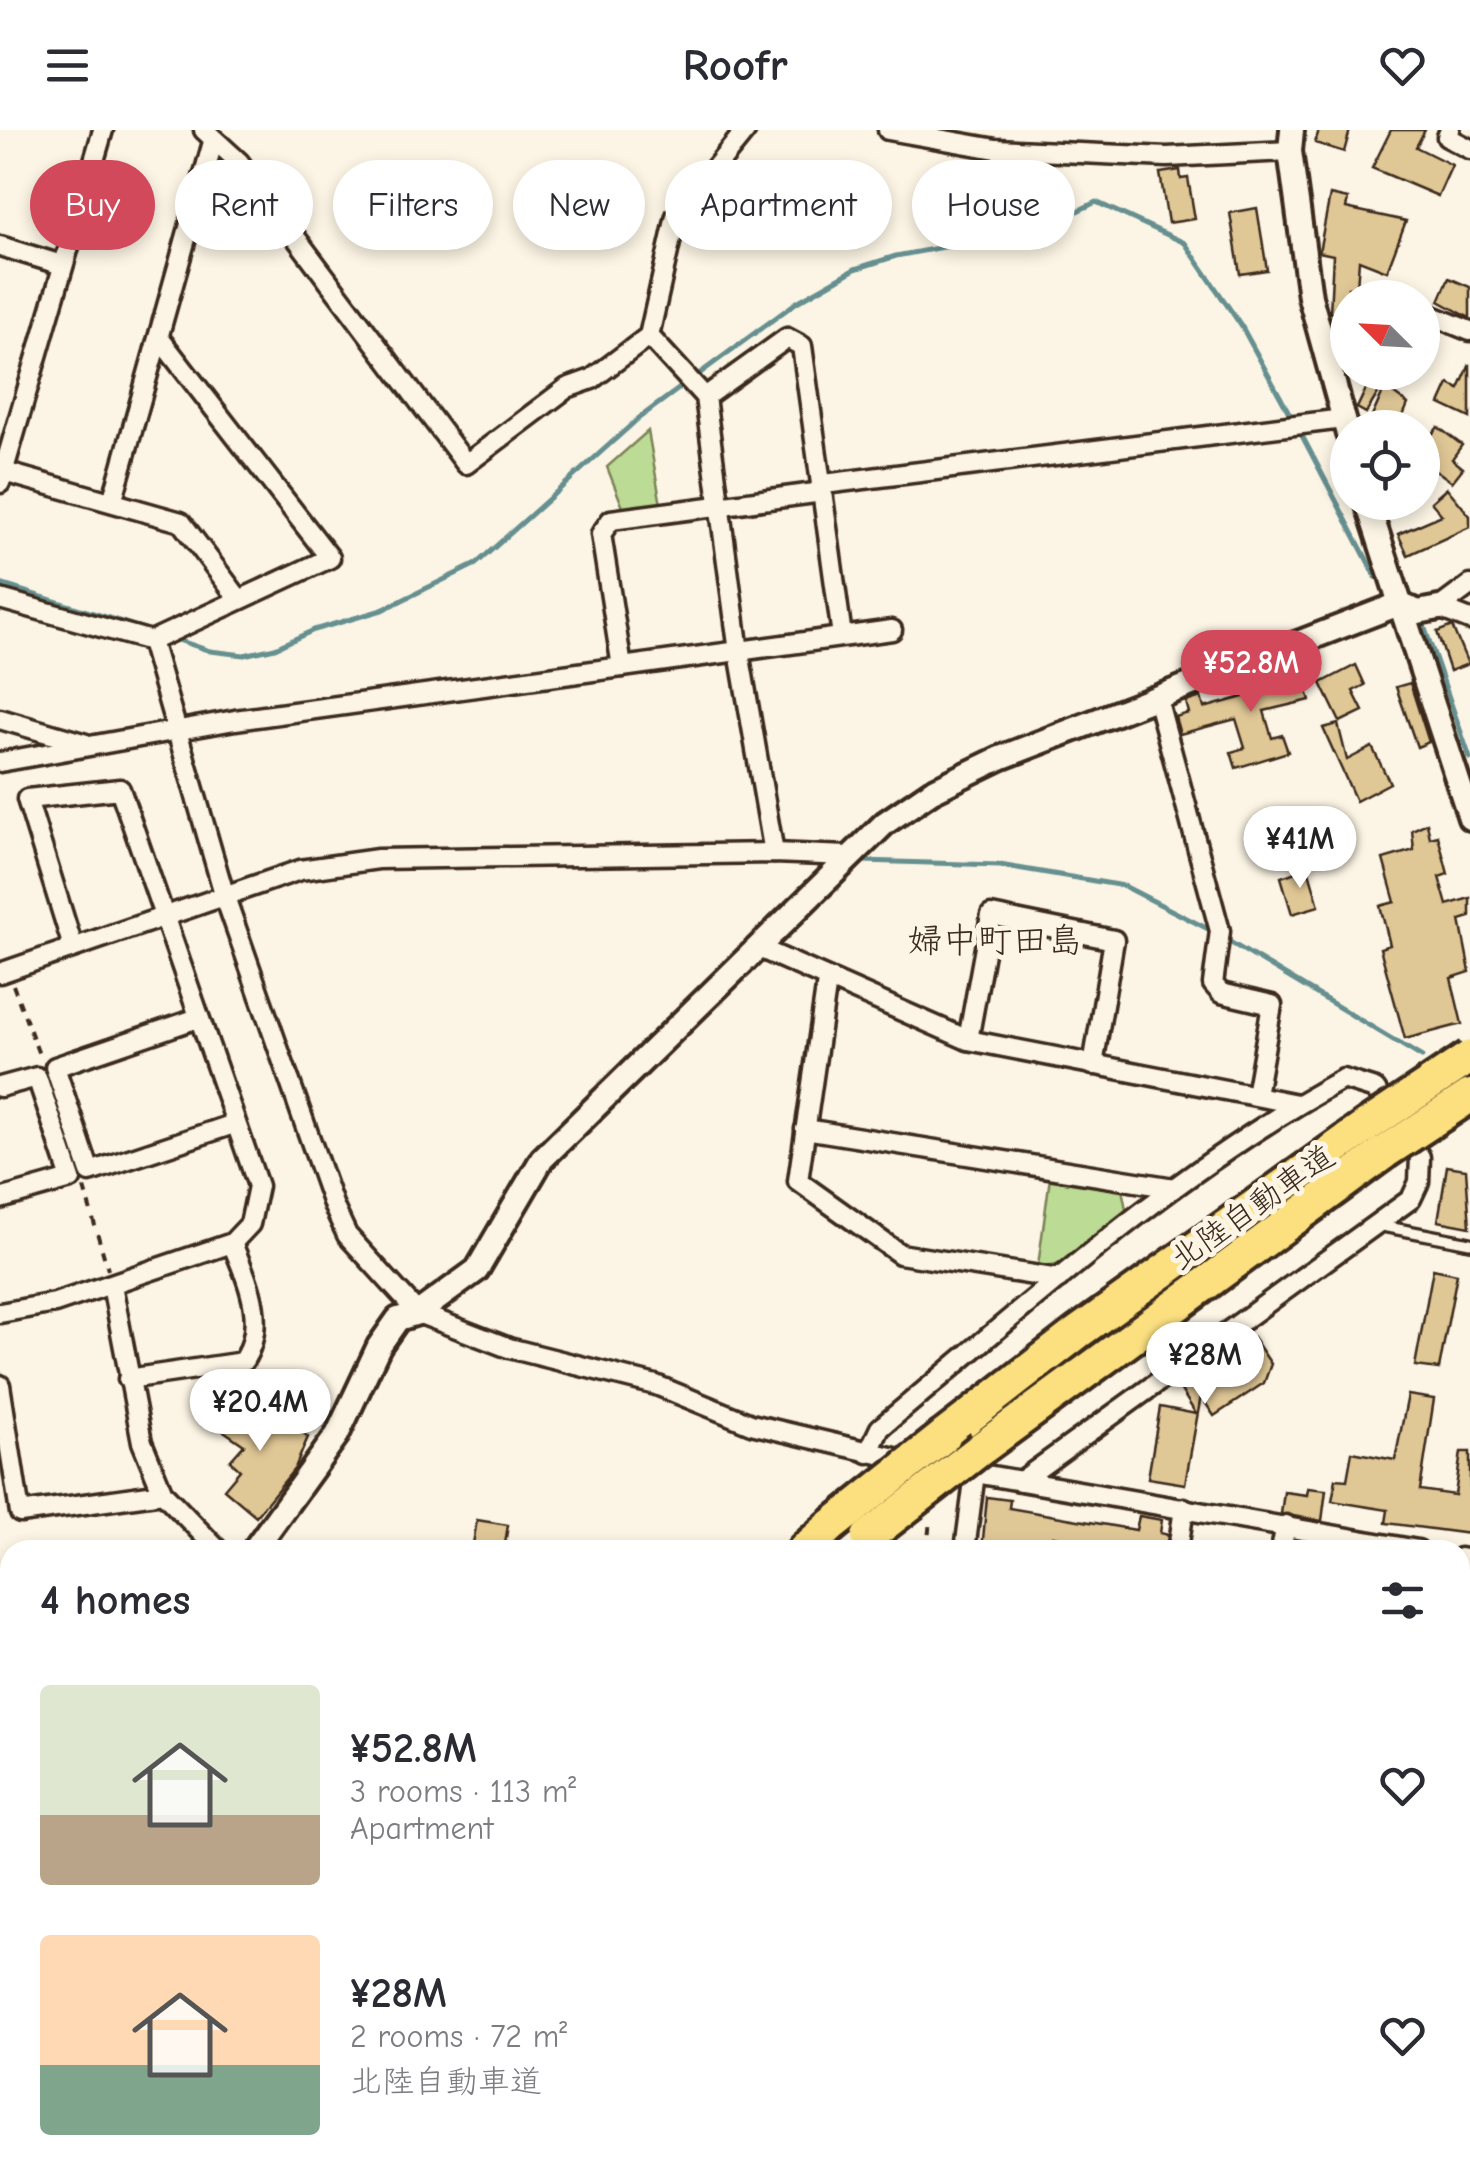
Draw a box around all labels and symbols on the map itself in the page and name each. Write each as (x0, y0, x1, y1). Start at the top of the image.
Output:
north arrow (1330, 280, 1440, 390)
pin: ¥52.8M (1170, 630, 1332, 715)
pin: ¥41M (1241, 806, 1359, 891)
district label: 婦中町田島 (907, 920, 1083, 961)
street label: 北陸自動車道 (1163, 1137, 1342, 1278)
pin: ¥28M (1146, 1322, 1264, 1407)
pin: ¥20.4M (179, 1369, 341, 1454)

